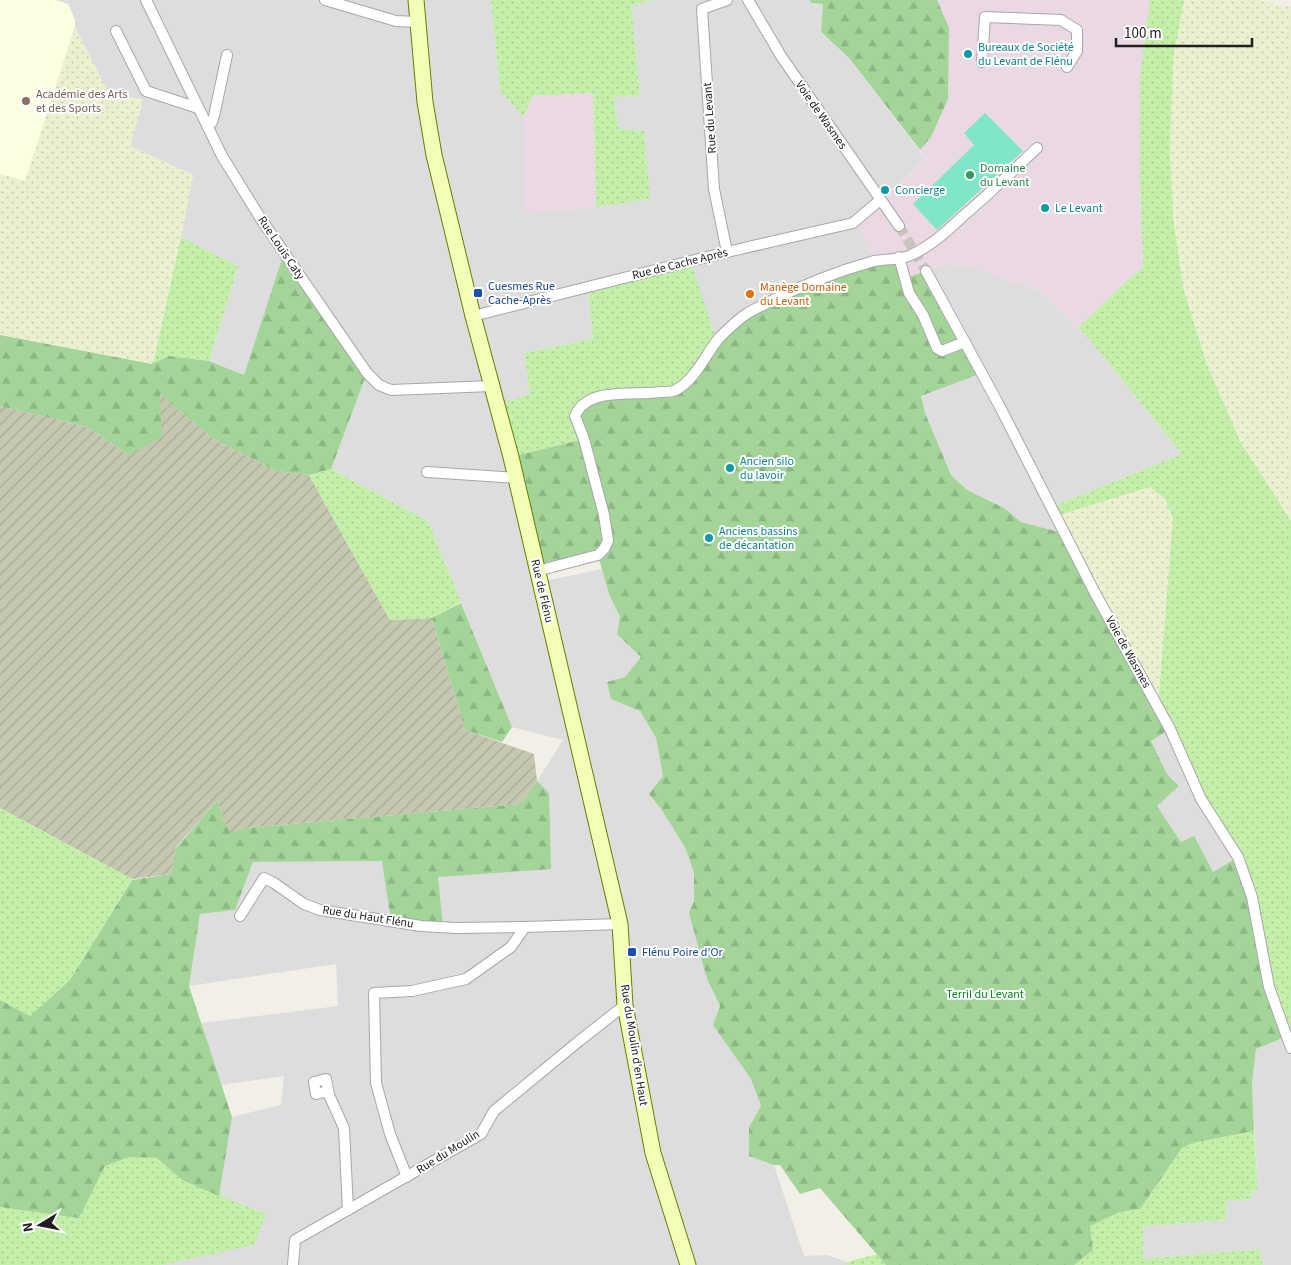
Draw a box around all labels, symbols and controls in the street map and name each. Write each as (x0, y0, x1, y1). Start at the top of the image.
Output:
scale bar (1116, 15, 1252, 47)
text: 100 m (1124, 23, 1162, 44)
place label: Bureaux de Société du Levant de Flénu (978, 39, 1074, 70)
marker: Bureaux de Société du Levant de Flénu (962, 48, 974, 60)
street label: Voie de Wasmes (791, 77, 851, 153)
street label: Rue du Levant (699, 82, 721, 154)
place label: Académie des Arts et des Sports (36, 86, 127, 117)
marker: Académie des Arts et des Sports (20, 95, 32, 107)
place label: Domaine du Levant (980, 160, 1029, 191)
marker: Domaine du Levant (964, 169, 976, 181)
place label: Concierge (895, 182, 945, 199)
marker: Concierge (879, 184, 891, 196)
place label: Le Levant (1055, 200, 1103, 217)
marker: Le Levant (1039, 202, 1051, 214)
street label: Rue Louis Caty (253, 213, 309, 283)
street label: Rue de Cache Après (630, 244, 730, 284)
place label: Cuesmes Rue Cache-Après (488, 278, 555, 309)
place label: Manège Domaine du Levant (760, 279, 847, 310)
marker: Cuesmes Rue Cache-Après (472, 287, 484, 299)
marker: Manège Domaine du Levant (744, 288, 756, 300)
place label: Ancien silo du lavoir (740, 453, 794, 484)
marker: Ancien silo du lavoir (724, 462, 736, 474)
place label: Anciens bassins de décantation (719, 523, 798, 554)
marker: Anciens bassins de décantation (703, 532, 715, 544)
street label: Rue de Flénu (526, 558, 558, 624)
street label: Voie de Wasmes (1101, 613, 1155, 691)
street label: Rue du Haut Flénu (321, 901, 415, 933)
place label: Flénu Poire d'Or (642, 944, 723, 961)
marker: Flénu Poire d'Or (626, 946, 638, 958)
street label: Rue du Moulin d'en Haut (616, 983, 652, 1107)
park label: Terril du Levant (946, 986, 1024, 1003)
street label: Rue du Moulin (413, 1126, 483, 1178)
north arrow (15, 1200, 65, 1250)
text: N (18, 1221, 39, 1233)

